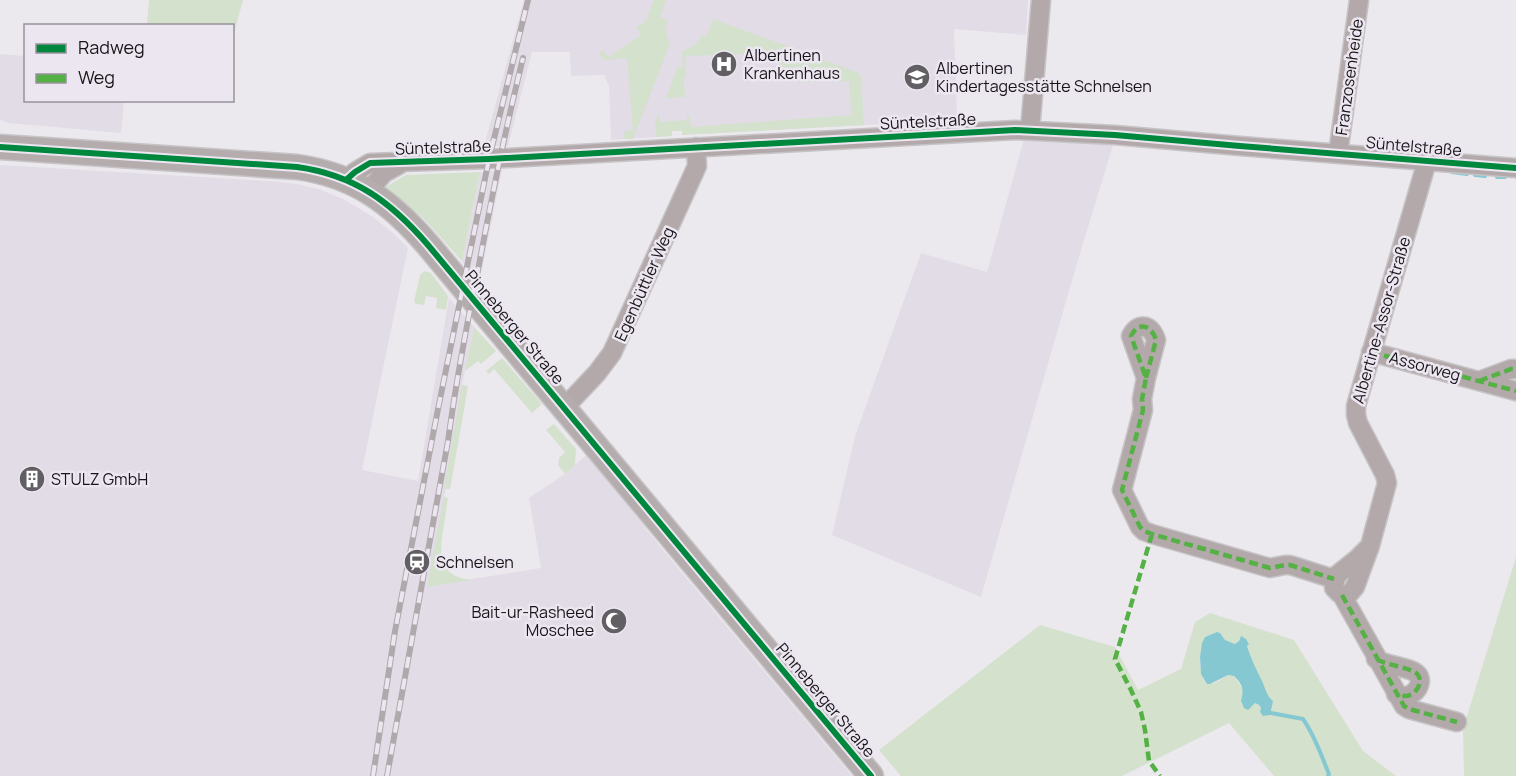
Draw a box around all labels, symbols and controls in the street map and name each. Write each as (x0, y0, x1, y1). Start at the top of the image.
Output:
street label: Franzosenheide (1330, 17, 1368, 137)
legend (24, 24, 234, 102)
text: Radweg (78, 35, 145, 59)
place label: Albertinen Krankenhaus (744, 44, 840, 84)
hospital icon: Albertinen Krankenhaus (709, 49, 739, 79)
place label: Albertinen Kindertagesstätte Schnelsen (936, 57, 1152, 97)
school or university icon: Albertinen Kindertagesstätte Schnelsen (902, 62, 932, 92)
text: Weg (78, 65, 115, 89)
street label: Süntelstraße (879, 107, 977, 135)
street label: Süntelstraße (1365, 131, 1463, 161)
street label: Süntelstraße (395, 134, 491, 160)
street label: Egenbüttler Weg (609, 223, 679, 345)
street label: Albertine-Assor-Straße (1347, 234, 1415, 406)
street label: Pinneberger Straße (461, 265, 569, 389)
street label: Assorweg (1387, 346, 1463, 386)
building icon: STULZ GmbH (17, 464, 47, 494)
place label: STULZ GmbH (51, 468, 148, 490)
station icon: Schnelsen (402, 547, 432, 577)
place label: Schnelsen (436, 551, 514, 573)
place label: Bait-ur-Rasheed Moschee (471, 601, 594, 641)
mosque icon: Bait-ur-Rasheed Moschee (599, 606, 629, 636)
street label: Pinneberger Straße (772, 638, 880, 762)

